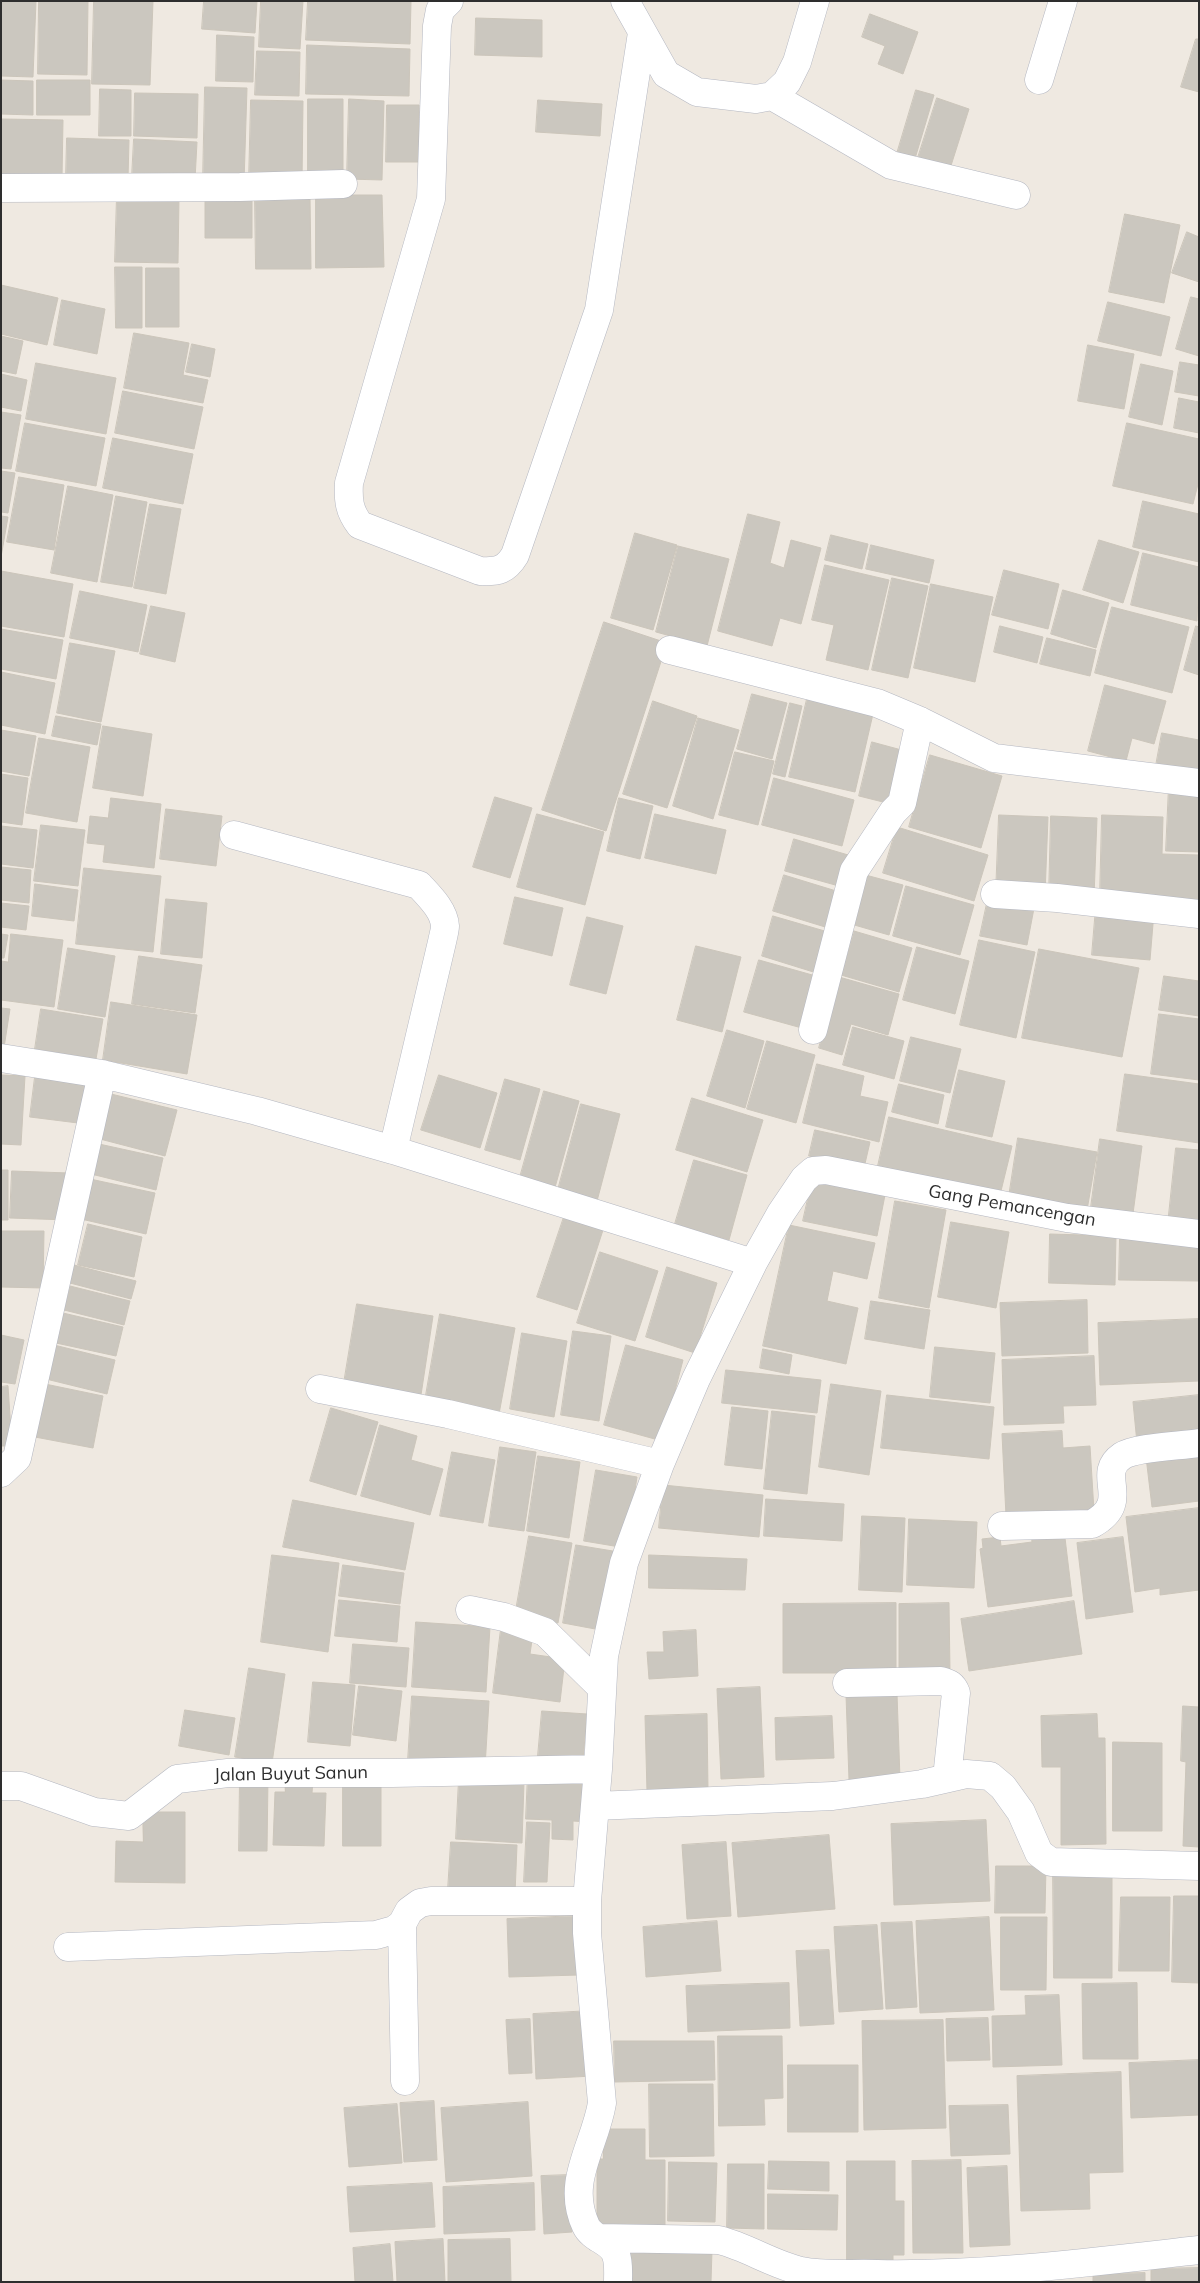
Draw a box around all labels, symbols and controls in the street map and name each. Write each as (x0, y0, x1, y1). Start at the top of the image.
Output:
street label: Gang Pemancengan (927, 1181, 1097, 1231)
street label: Jalan Buyut Sanun (214, 1762, 368, 1786)

